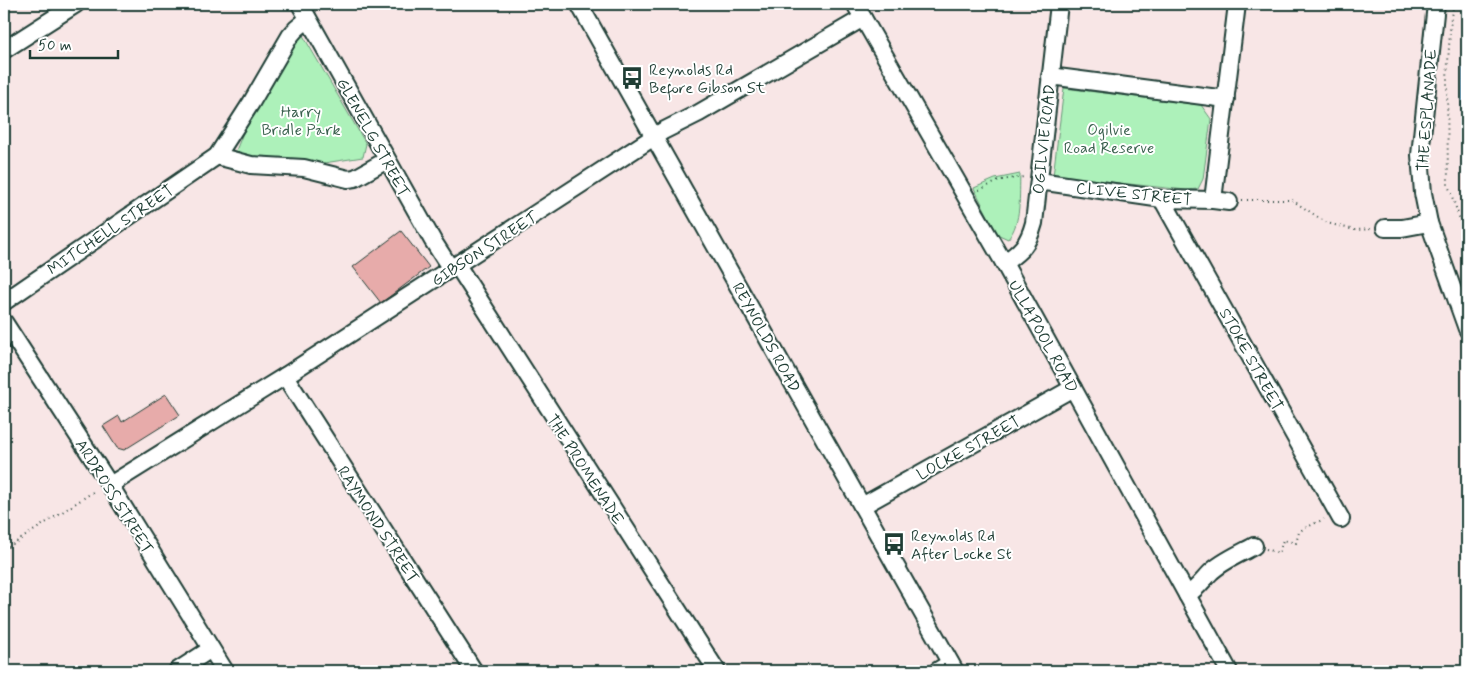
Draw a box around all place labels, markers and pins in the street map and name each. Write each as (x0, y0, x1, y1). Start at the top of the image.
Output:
place label: Reynolds Rd Before Gibson St (649, 60, 766, 101)
bus stop icon: Reynolds Rd Before Gibson St (619, 65, 645, 91)
place label: Reynolds Rd After Locke St (911, 526, 1012, 565)
bus stop icon: Reynolds Rd After Locke St (881, 531, 907, 557)

